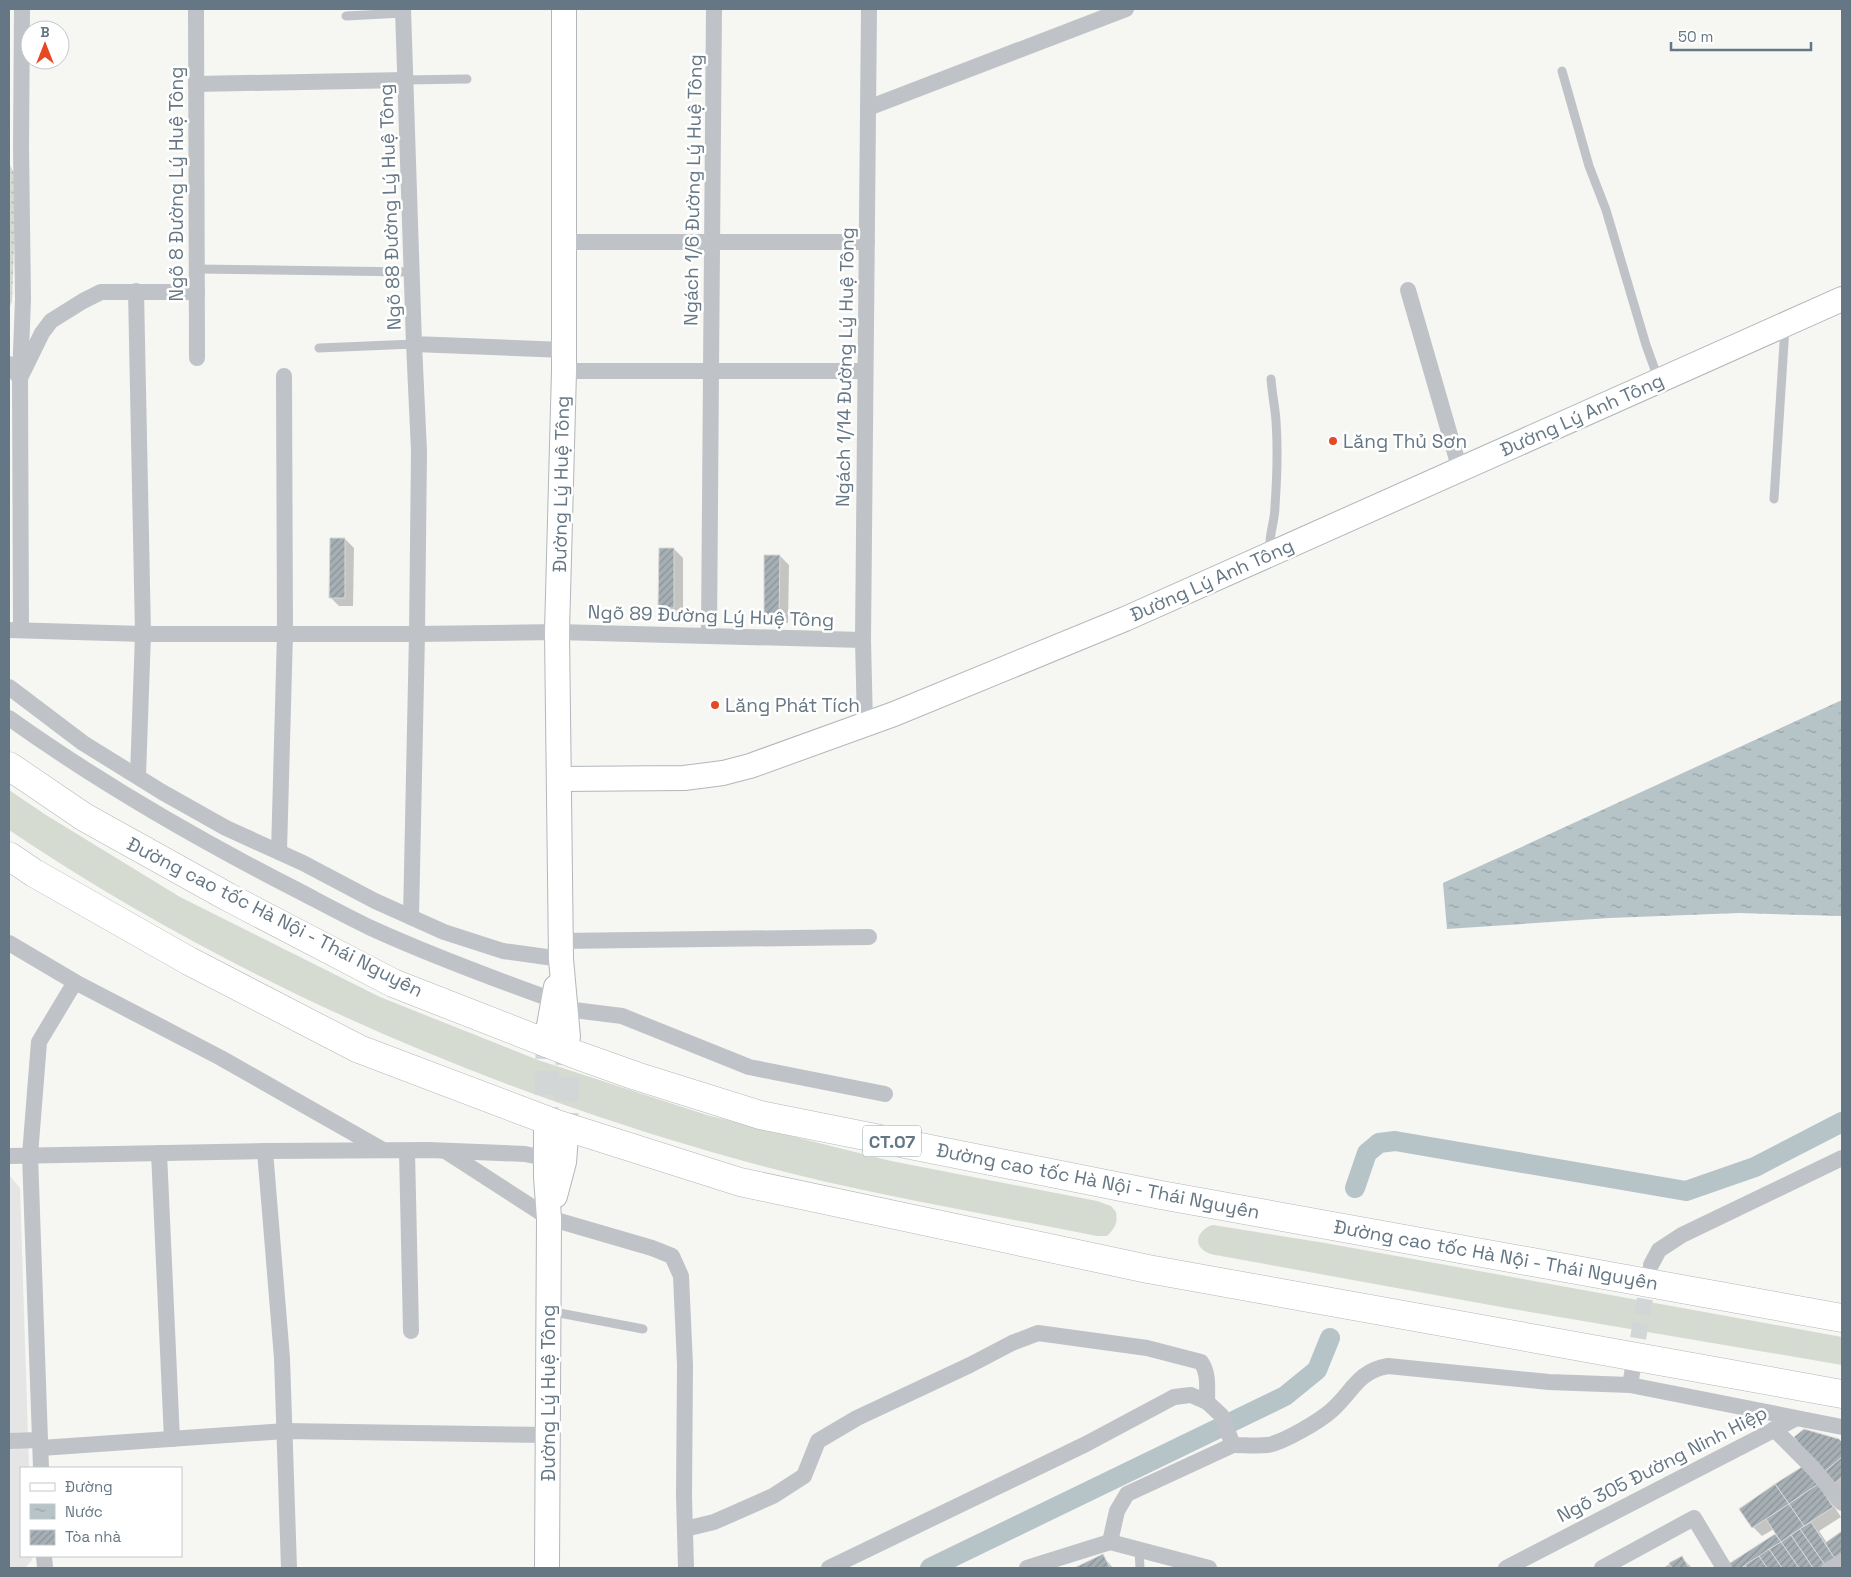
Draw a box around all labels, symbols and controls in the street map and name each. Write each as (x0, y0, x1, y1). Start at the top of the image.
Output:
north arrow (20, 20, 70, 70)
scale bar (1671, 20, 1811, 52)
text: B (40, 23, 50, 41)
text: 50 m (1678, 27, 1713, 46)
street label: Ngách 1/6 Đường Lý Huệ Tông (678, 54, 708, 326)
street label: Ngõ 8 Đường Lý Huệ Tông (164, 67, 189, 301)
street label: Ngõ 88 Đường Lý Huệ Tông (373, 83, 407, 331)
street label: Ngách 1/14 Đường Lý Huệ Tông (830, 227, 860, 507)
street label: Đường Lý Anh Tông (1496, 368, 1668, 462)
street label: Đường Lý Huệ Tông (547, 395, 575, 573)
place label: Lăng Thủ Sơn (1343, 429, 1467, 454)
marker: Lăng Thủ Sơn (1327, 435, 1339, 447)
street label: Đường Lý Anh Tông (1126, 533, 1298, 627)
street label: Ngõ 89 Đường Lý Huệ Tông (587, 599, 835, 633)
place label: Lăng Phát Tích (725, 693, 860, 718)
marker: Lăng Phát Tích (709, 699, 721, 711)
street label: Đường cao tốc Hà Nội - Thái Nguyên (123, 831, 427, 1003)
road number: CT.07 (863, 1126, 921, 1156)
street label: Đường cao tốc Hà Nội - Thái Nguyên (934, 1137, 1262, 1225)
street label: Đường cao tốc Hà Nội - Thái Nguyên (1332, 1214, 1660, 1296)
street label: Đường Lý Huệ Tông (536, 1305, 561, 1481)
street label: Ngõ 305 Đường Ninh Hiệp (1553, 1400, 1771, 1528)
legend (20, 1467, 182, 1557)
text: Đường (65, 1477, 113, 1496)
text: Nước (65, 1502, 103, 1521)
text: Tòa nhà (65, 1527, 121, 1546)

